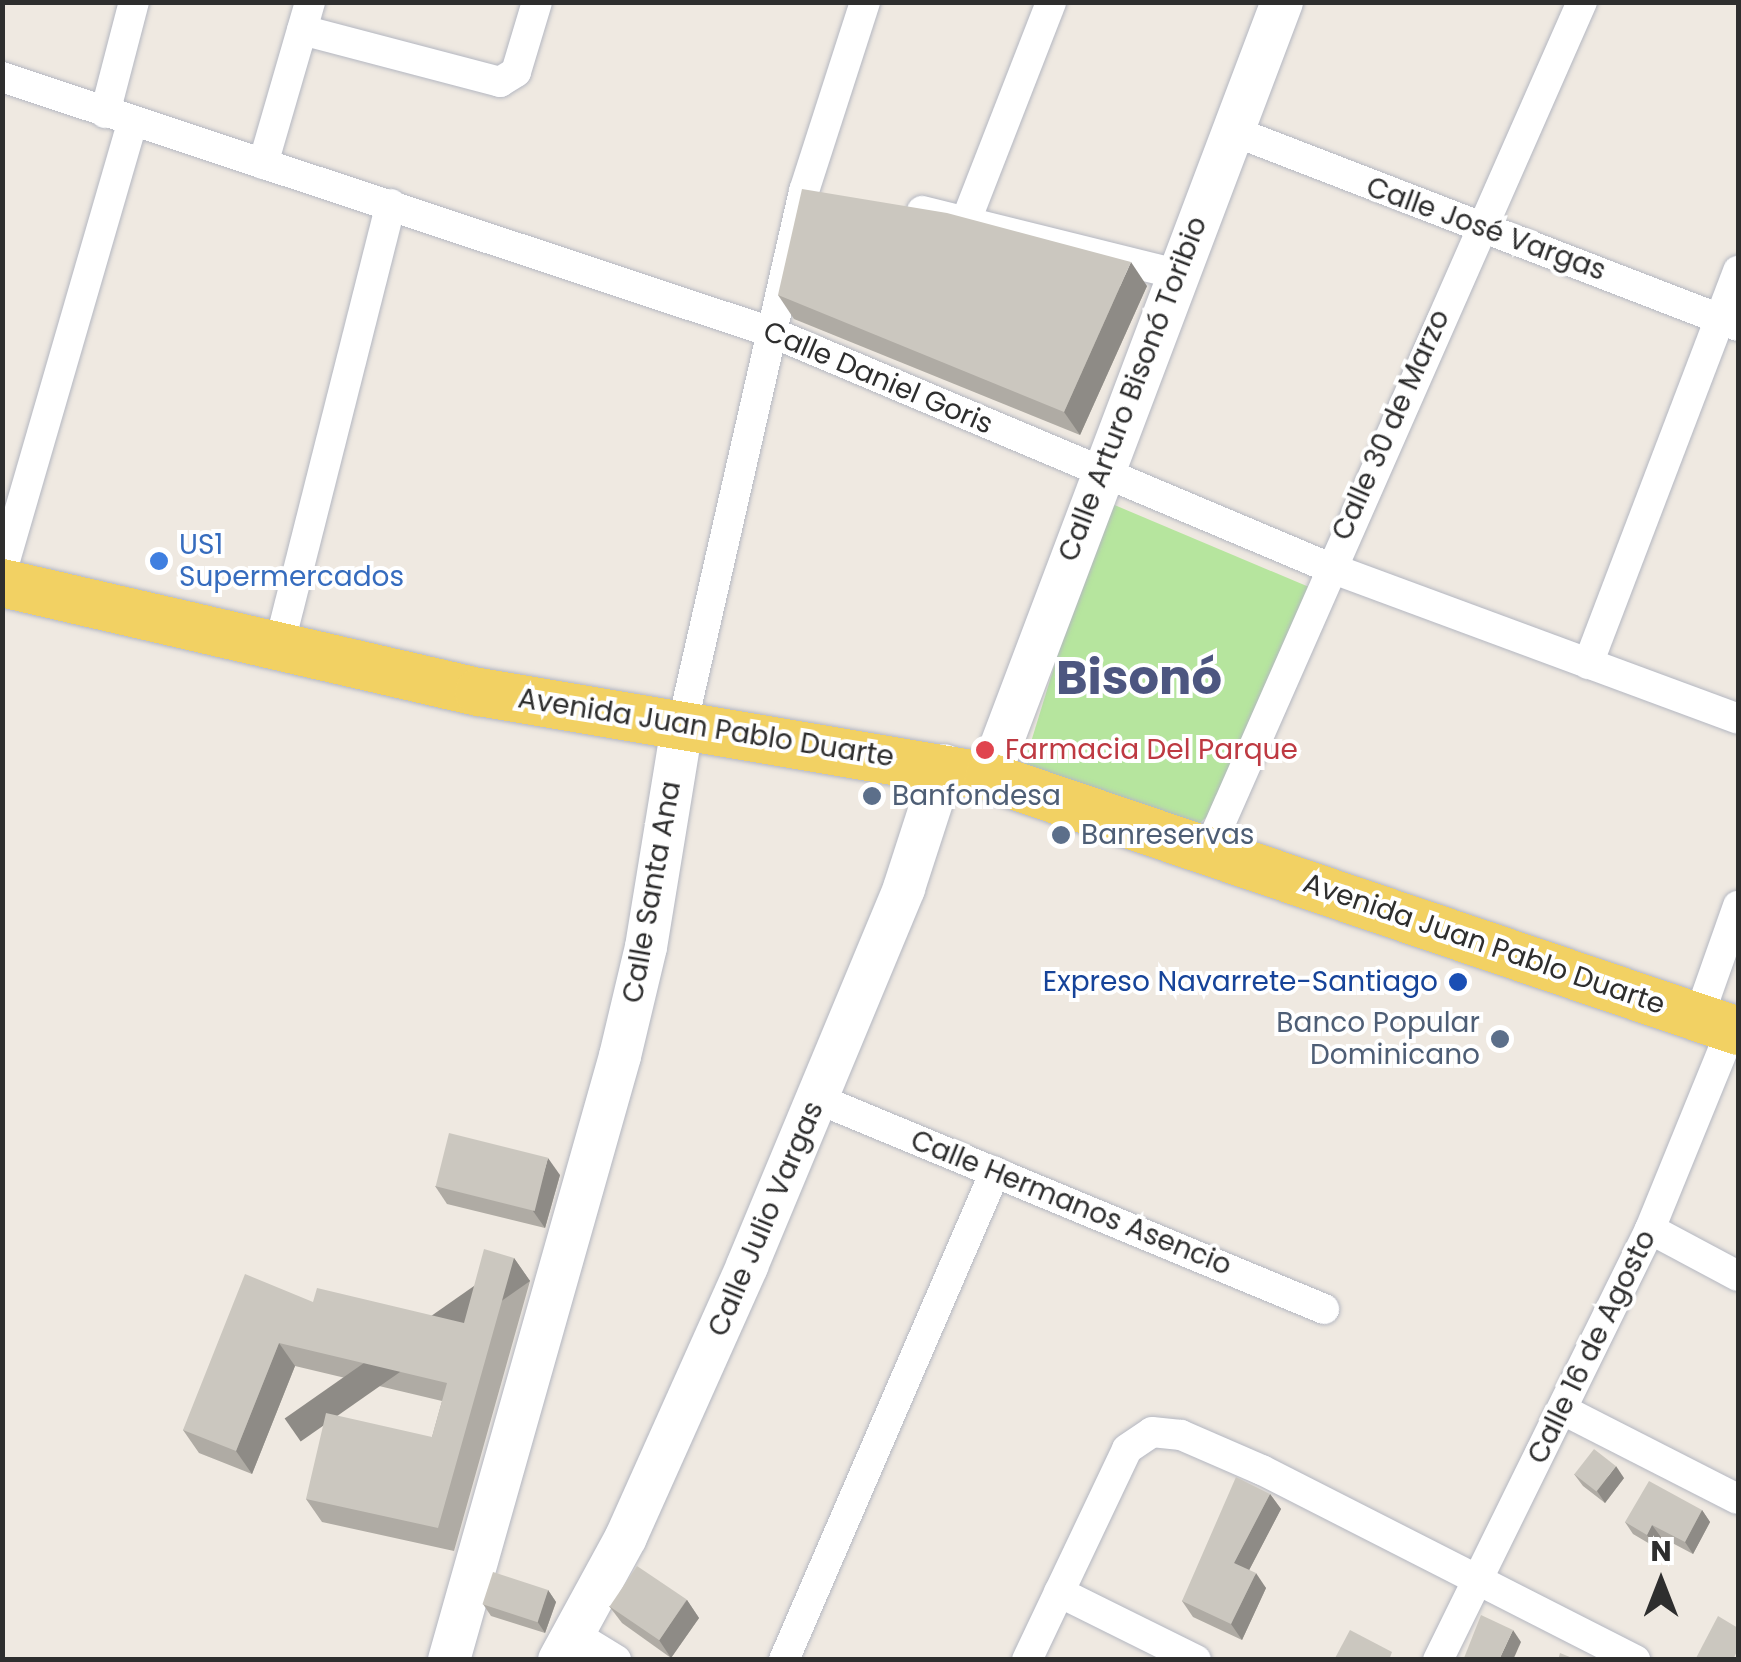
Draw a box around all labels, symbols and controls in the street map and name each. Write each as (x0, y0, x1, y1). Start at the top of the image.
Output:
street label: Calle José Vargas (1362, 170, 1610, 288)
street label: Calle Arturo Bisonó Toribio (1052, 212, 1214, 566)
street label: Calle 30 de Marzo (1325, 305, 1457, 545)
street label: Calle Daniel Goris (758, 314, 998, 442)
place label: US1 Supermercados (179, 528, 404, 594)
marker: US1 Supermercados (148, 550, 170, 572)
district label: Bisonó (1056, 649, 1222, 707)
street label: Avenida Juan Pablo Duarte (516, 682, 896, 774)
place label: Farmacia Del Parque (1005, 733, 1298, 767)
marker: Farmacia Del Parque (974, 739, 996, 761)
street label: Calle Santa Ana (616, 778, 688, 1006)
place label: Banfondesa (892, 779, 1061, 813)
marker: Banfondesa (861, 785, 883, 807)
place label: Banreservas (1081, 818, 1254, 852)
marker: Banreservas (1050, 824, 1072, 846)
street label: Avenida Juan Pablo Duarte (1299, 866, 1669, 1022)
place label: Expreso Navarrete-Santiago (1043, 965, 1438, 999)
marker: Expreso Navarrete-Santiago (1447, 971, 1469, 993)
place label: Banco Popular Dominicano (1276, 1006, 1480, 1072)
marker: Banco Popular Dominicano (1489, 1028, 1511, 1050)
street label: Calle Julio Vargas (701, 1097, 831, 1341)
street label: Calle Hermanos Asencio (906, 1123, 1236, 1283)
street label: Calle 16 de Agosto (1521, 1225, 1663, 1469)
north arrow (1611, 1532, 1711, 1632)
text: N (1650, 1532, 1672, 1571)

